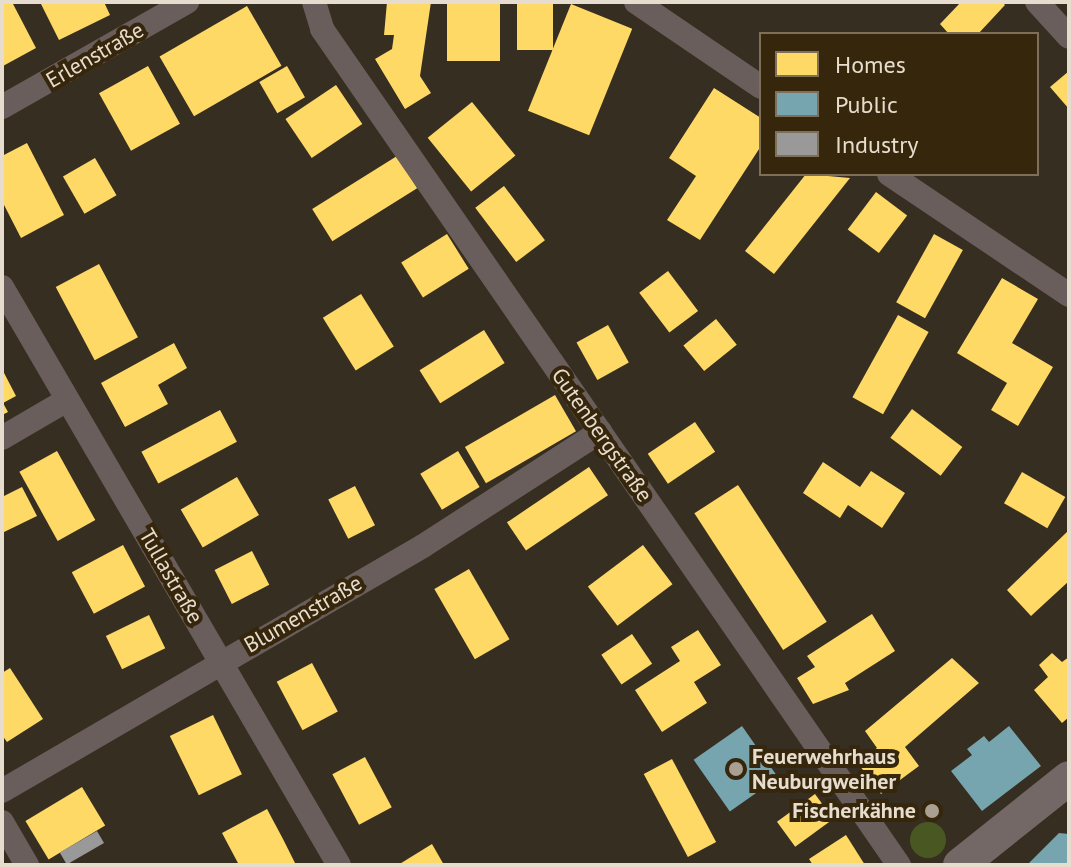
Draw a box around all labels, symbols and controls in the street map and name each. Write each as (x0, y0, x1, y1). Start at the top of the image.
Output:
street label: Erlenstraße (42, 17, 148, 93)
legend (759, 32, 1039, 176)
text: Homes (835, 49, 906, 80)
text: Public (835, 89, 898, 120)
text: Industry (835, 129, 919, 160)
street label: Gutenbergstraße (546, 363, 658, 507)
street label: Tullastraße (133, 524, 209, 628)
street label: Blumenstraße (239, 570, 367, 658)
place label: Feuerwehrhaus Neuburgweiher (752, 743, 896, 794)
marker: Feuerwehrhaus Neuburgweiher (727, 760, 745, 778)
place label: Fischerkähne (792, 798, 916, 824)
marker: Fischerkähne (923, 802, 941, 820)

